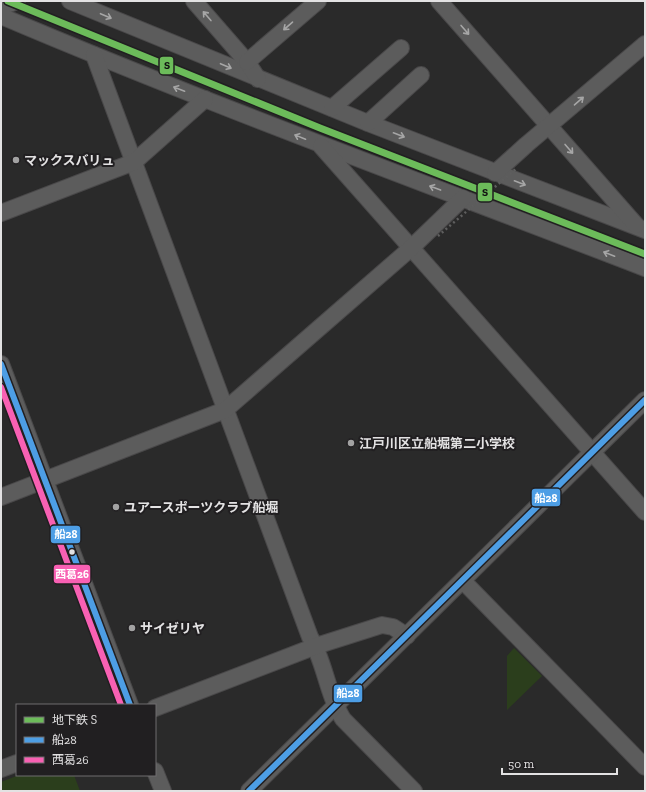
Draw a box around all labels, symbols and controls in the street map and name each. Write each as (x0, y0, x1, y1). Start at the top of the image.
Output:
one-way arrow (203, 11, 212, 21)
one-way arrow (100, 13, 112, 20)
one-way arrow (283, 22, 294, 31)
one-way arrow (460, 25, 469, 35)
line badge: S (159, 56, 174, 75)
text: S (164, 59, 170, 72)
one-way arrow (220, 63, 232, 70)
one-way arrow (174, 84, 186, 92)
one-way arrow (574, 96, 584, 105)
one-way arrow (392, 132, 404, 140)
one-way arrow (295, 133, 307, 140)
one-way arrow (565, 144, 574, 154)
place label: マックスバリュ (24, 153, 115, 168)
marker: マックスバリュ (11, 155, 21, 165)
one-way arrow (514, 179, 526, 187)
line badge: S (477, 182, 493, 202)
one-way arrow (429, 183, 441, 191)
text: S (482, 186, 488, 199)
one-way arrow (603, 250, 615, 258)
place label: 江戸川区立船堀第二小学校 (359, 436, 515, 451)
marker: 江戸川区立船堀第二小学校 (346, 438, 356, 448)
line badge: 船28 (531, 488, 561, 507)
text: 船28 (535, 492, 557, 505)
place label: ユアースポーツクラブ船堀 (124, 500, 278, 515)
marker: ユアースポーツクラブ船堀 (111, 502, 121, 512)
line badge: 船28 (50, 525, 81, 544)
text: 船28 (55, 528, 77, 541)
unlabelled marker (67, 547, 77, 557)
line badge: 西葛26 (53, 564, 91, 584)
text: 西葛26 (55, 568, 89, 581)
place label: サイゼリヤ (140, 621, 205, 636)
marker: サイゼリヤ (127, 623, 137, 633)
line badge: 船28 (333, 684, 363, 703)
text: 船28 (337, 687, 359, 700)
legend (16, 704, 156, 776)
text: 地下鉄 S (52, 713, 97, 727)
text: 船28 (52, 733, 77, 747)
scale bar (502, 750, 617, 776)
text: 西葛26 (52, 753, 89, 767)
text: 50 m (508, 757, 535, 771)

